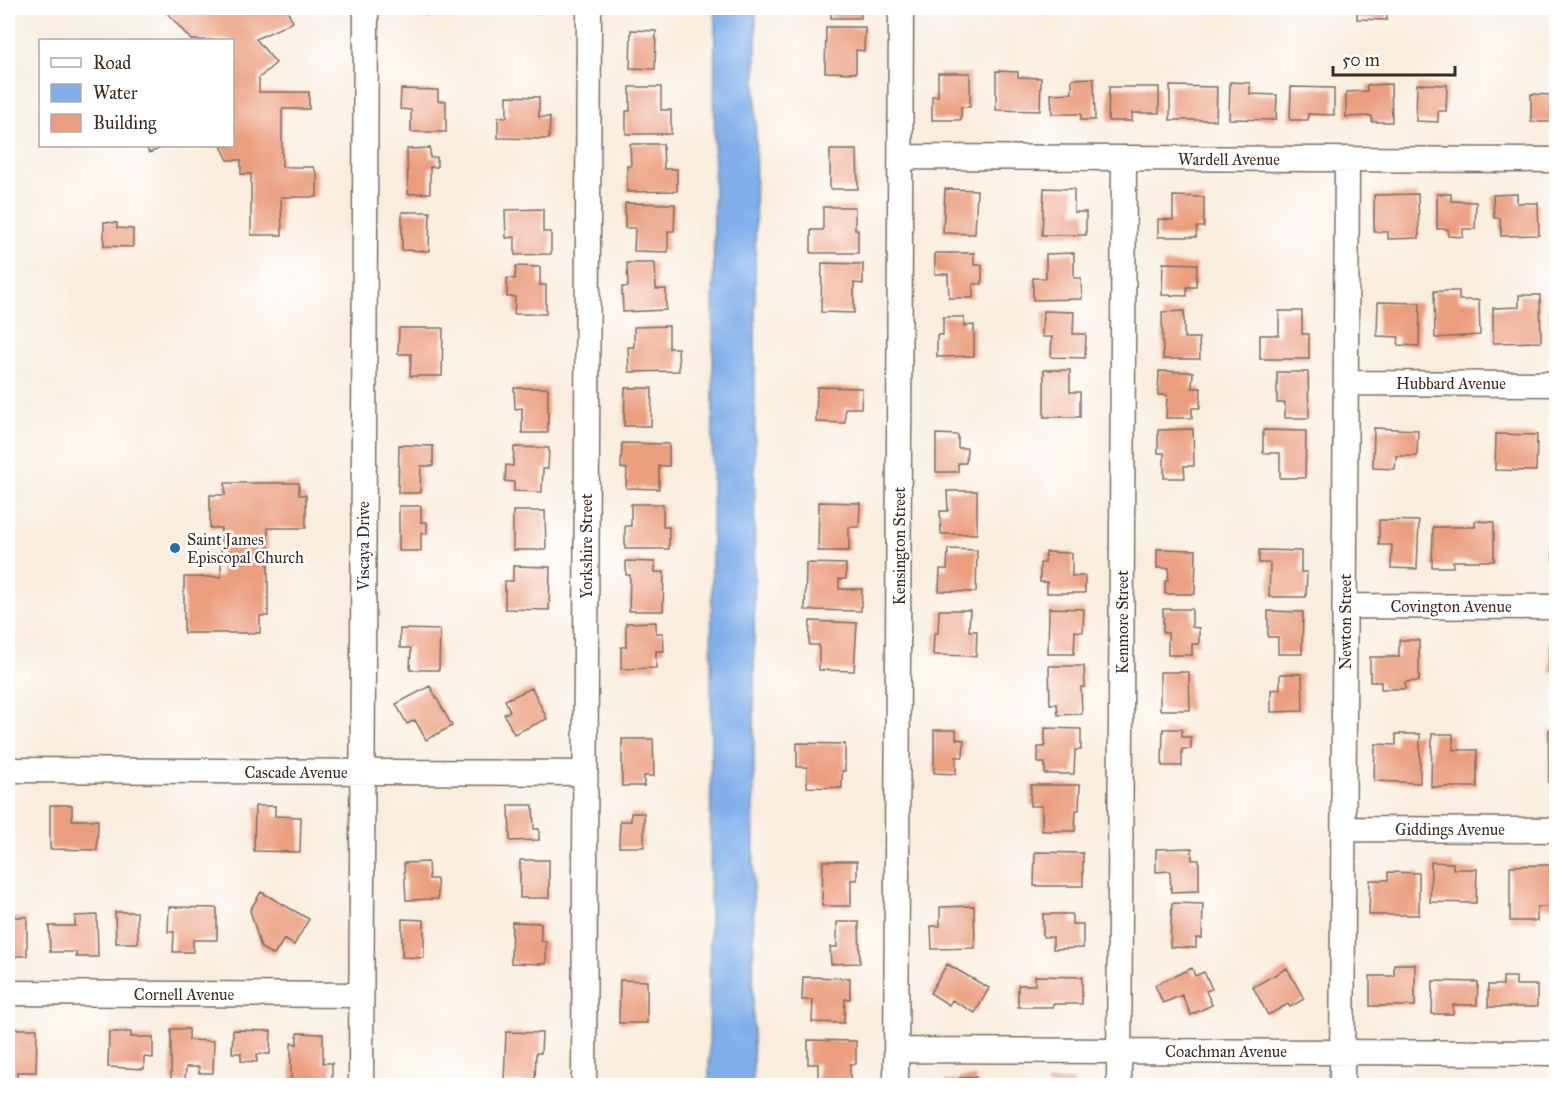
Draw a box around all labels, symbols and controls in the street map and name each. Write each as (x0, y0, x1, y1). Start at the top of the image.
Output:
legend (39, 39, 234, 147)
scale bar (1333, 39, 1454, 77)
text: 50 m (1342, 49, 1380, 71)
text: Road (93, 52, 131, 74)
text: Water (93, 82, 138, 104)
text: Building (93, 112, 157, 135)
street label: Wardell Avenue (1178, 150, 1280, 169)
street label: Hubbard Avenue (1396, 374, 1506, 393)
street label: Kensington Street (890, 486, 910, 605)
street label: Yorkshire Street (577, 493, 596, 599)
street label: Viscaya Drive (354, 501, 373, 592)
place label: Saint James Episcopal Church (187, 530, 304, 567)
marker: Saint James Episcopal Church (168, 541, 182, 555)
street label: Kenmore Street (1113, 570, 1132, 674)
street label: Newton Street (1336, 574, 1355, 670)
street label: Covington Avenue (1390, 597, 1512, 617)
street label: Cascade Avenue (244, 763, 348, 782)
street label: Giddings Avenue (1395, 820, 1505, 840)
street label: Cornell Avenue (134, 985, 235, 1004)
street label: Coachman Avenue (1165, 1042, 1287, 1061)

